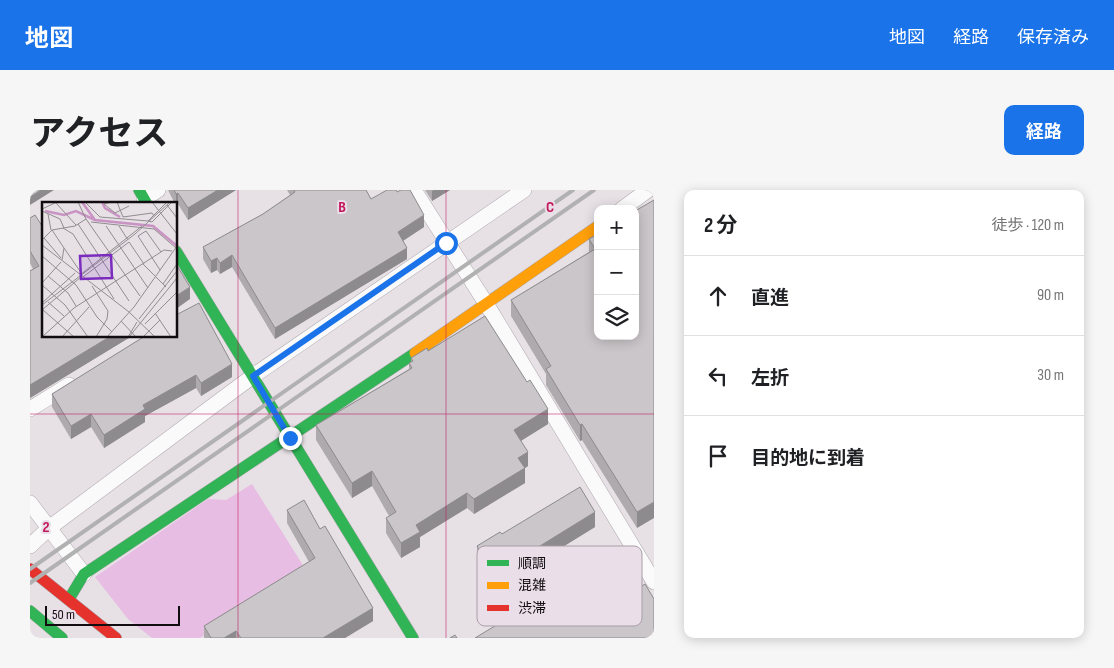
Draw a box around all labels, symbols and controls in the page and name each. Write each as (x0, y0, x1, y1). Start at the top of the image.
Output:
text: 地図 (25, 24, 73, 53)
text: 地図 (889, 27, 925, 48)
text: 経路 (953, 27, 989, 48)
text: 保存済み (1017, 27, 1089, 48)
button: 経路 (1004, 105, 1084, 155)
text: アクセス (30, 113, 168, 156)
text: B (338, 198, 346, 217)
text: C (546, 198, 554, 217)
inset map (42, 202, 178, 338)
map controls (594, 205, 639, 340)
button: + (594, 205, 639, 250)
text: 2 分 (704, 213, 737, 238)
text: 徒歩 · 120 m (991, 216, 1064, 235)
route start (435, 232, 458, 255)
button: − (594, 250, 639, 295)
icon: ahead (704, 282, 732, 310)
text: 90 m (1037, 286, 1064, 305)
text: 直進 (751, 287, 789, 310)
button: layers (594, 295, 639, 340)
icon: left (704, 362, 732, 390)
text: 30 m (1037, 366, 1064, 385)
text: 左折 (751, 367, 789, 390)
route end (279, 427, 302, 450)
icon: arrive (704, 442, 732, 470)
text: 目的地に到着 (751, 447, 865, 470)
text: 2 (42, 518, 50, 537)
legend (477, 546, 642, 626)
text: 順調 (518, 555, 546, 572)
text: 混雑 (518, 577, 546, 594)
text: 渋滞 (518, 600, 546, 617)
scale bar (45, 603, 180, 626)
text: 50 m (52, 606, 75, 623)

